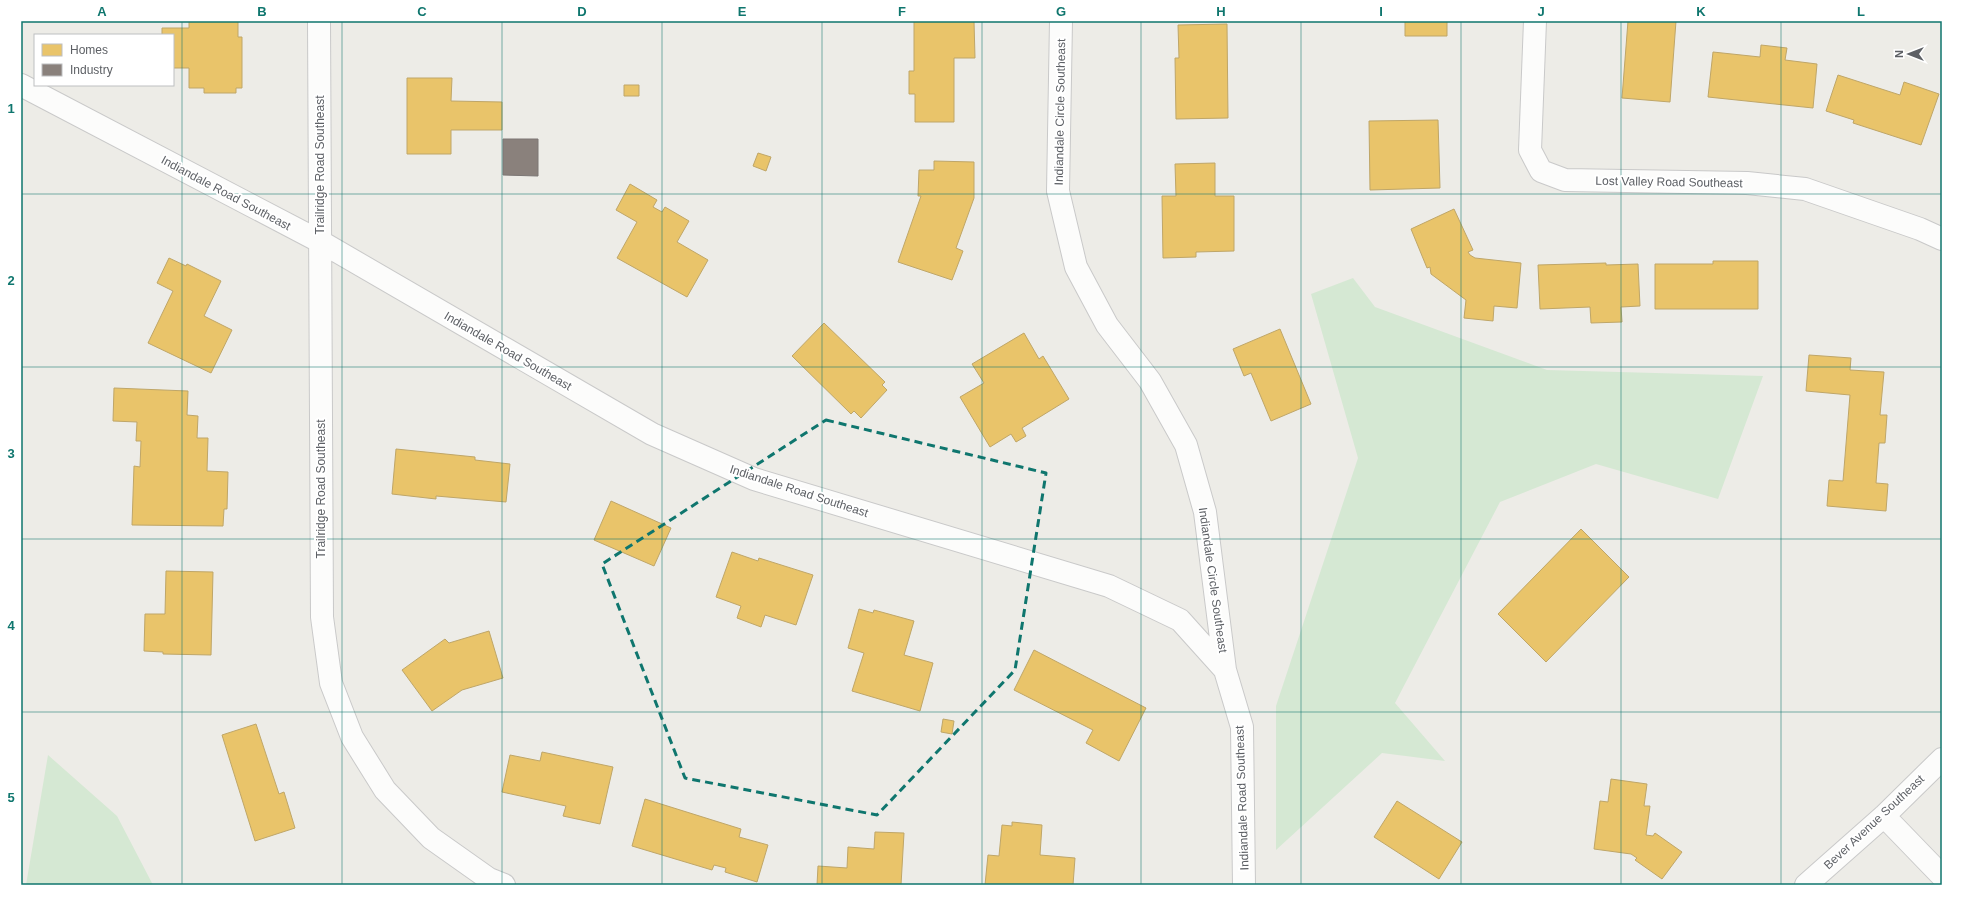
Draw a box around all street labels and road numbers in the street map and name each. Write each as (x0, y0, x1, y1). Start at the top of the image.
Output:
street label: Indiandale Circle Southeast (1052, 38, 1068, 185)
street label: Trailridge Road Southeast (313, 95, 327, 234)
street label: Indiandale Road Southeast (159, 153, 294, 233)
street label: Lost Valley Road Southeast (1595, 174, 1743, 190)
street label: Indiandale Road Southeast (442, 309, 575, 394)
street label: Trailridge Road Southeast (314, 419, 328, 558)
street label: Indiandale Road Southeast (728, 462, 871, 520)
street label: Indiandale Circle Southeast (1196, 506, 1230, 654)
street label: Indiandale Road Southeast (1232, 725, 1252, 871)
street label: Bever Avenue Southeast (1821, 771, 1927, 872)

